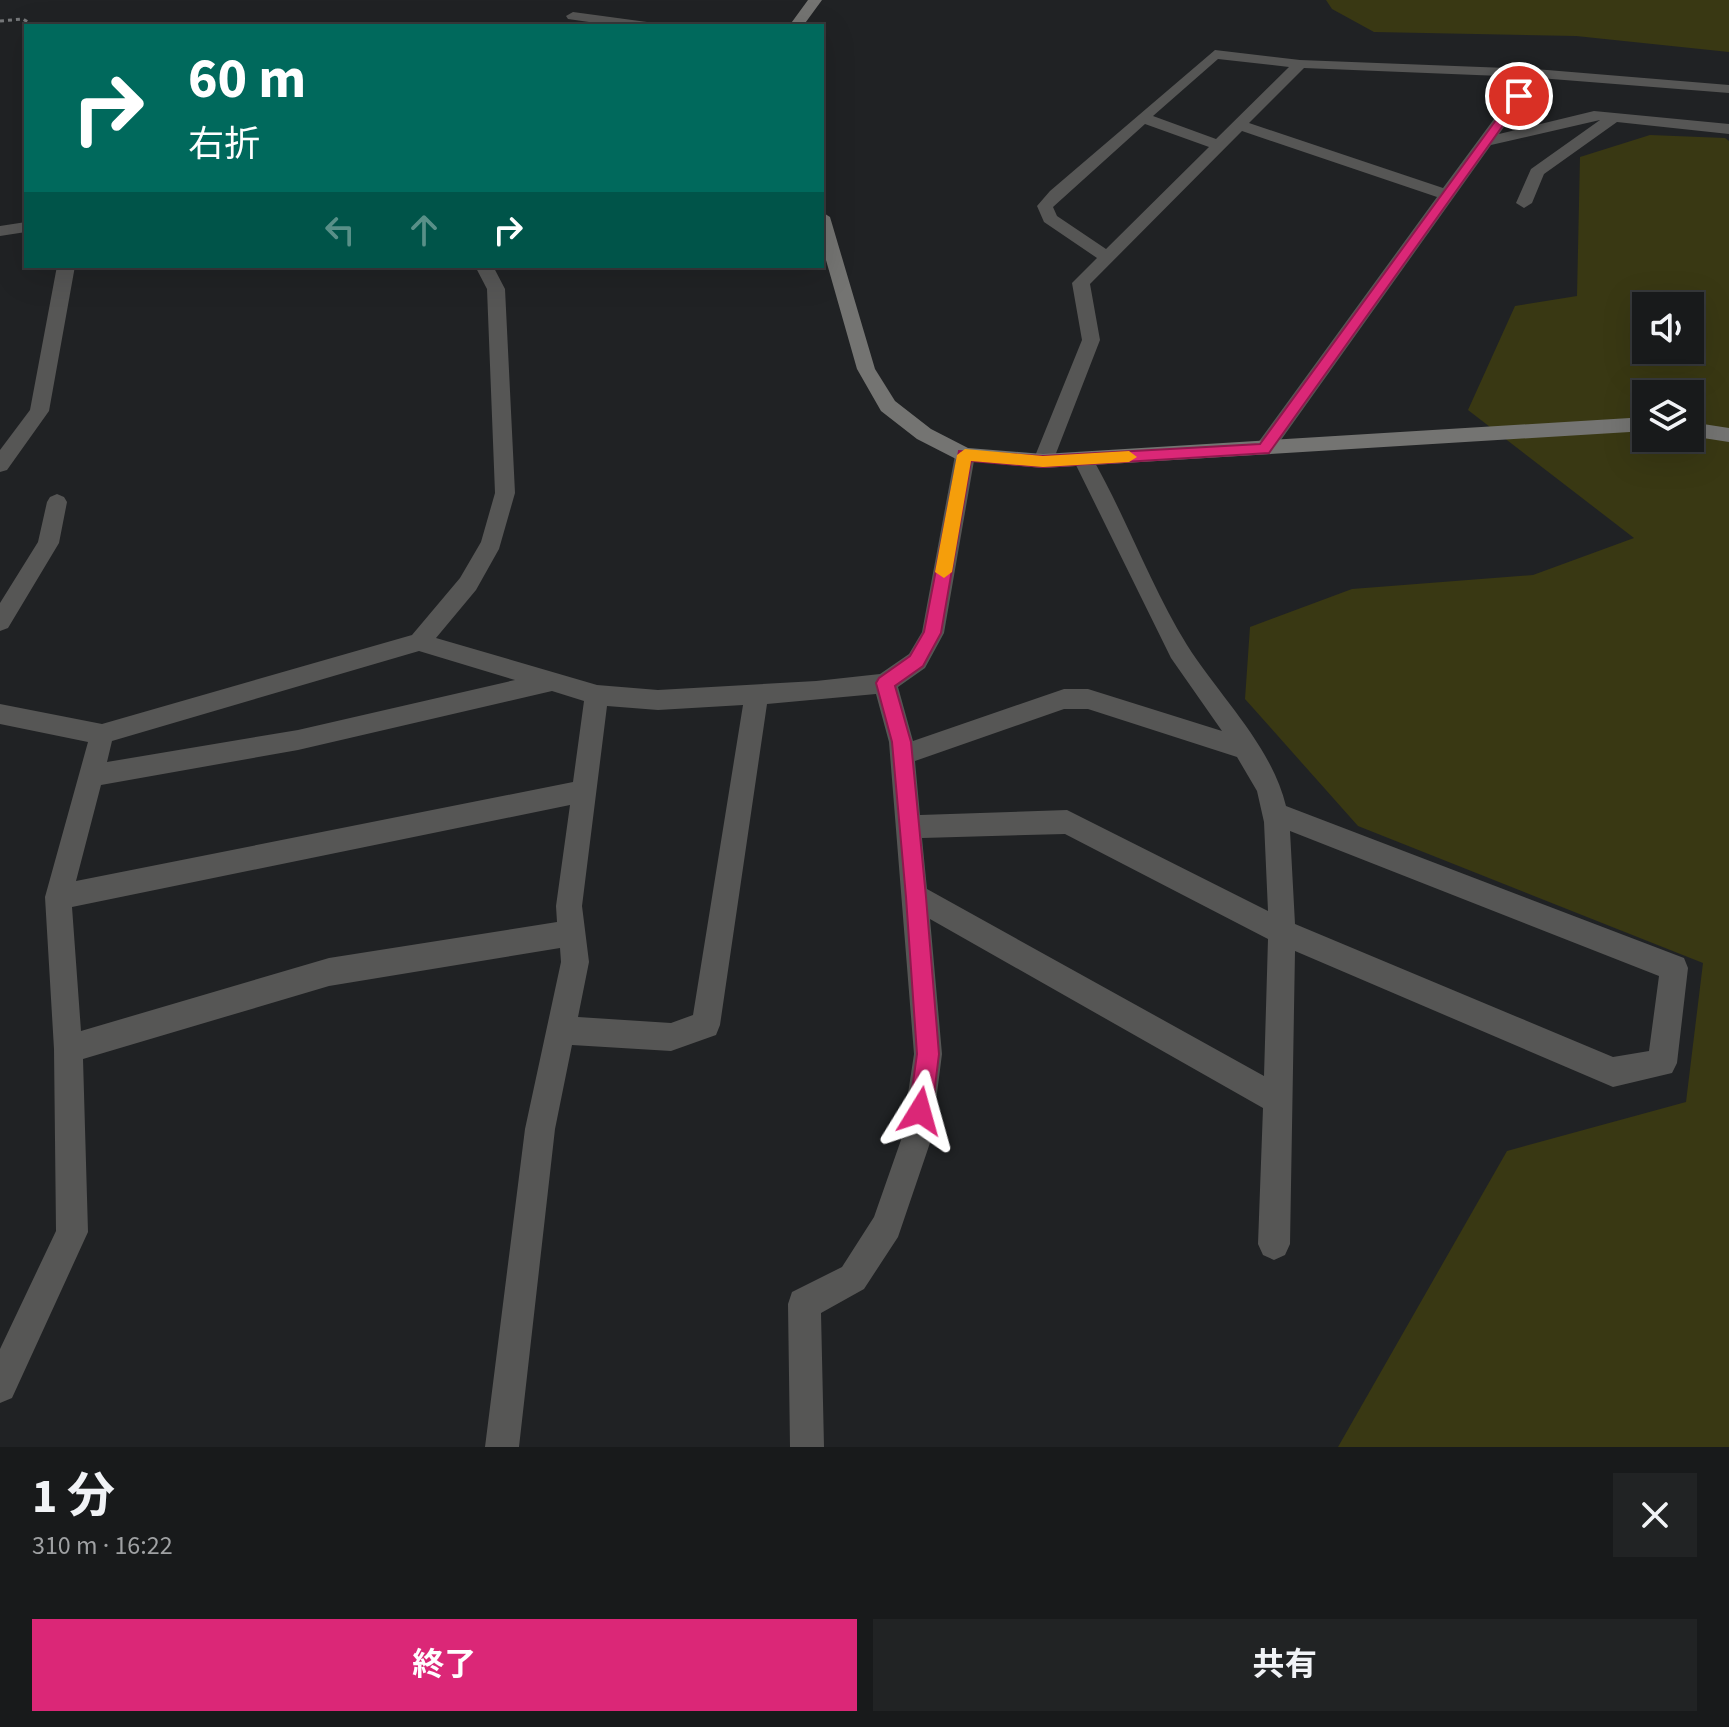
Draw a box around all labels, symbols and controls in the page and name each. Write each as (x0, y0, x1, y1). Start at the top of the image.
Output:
text: 60 m (188, 40, 306, 119)
icon: right (56, 56, 160, 160)
pin (1485, 62, 1553, 130)
icon: arrive (1497, 74, 1541, 118)
text: 右折 (188, 119, 260, 170)
icon: left (318, 208, 362, 252)
icon: ahead (402, 208, 446, 252)
icon: right (486, 208, 530, 252)
map controls (1632, 292, 1704, 452)
button: sound (1632, 292, 1704, 364)
button: layers (1632, 380, 1704, 452)
position arrow (878, 1069, 962, 1153)
text: 1 分 (32, 1463, 115, 1531)
button: close (1613, 1473, 1697, 1557)
text: 310 m · 16:22 (32, 1527, 173, 1564)
button: 終了 (32, 1619, 857, 1711)
button: 共有 (873, 1619, 1697, 1711)

